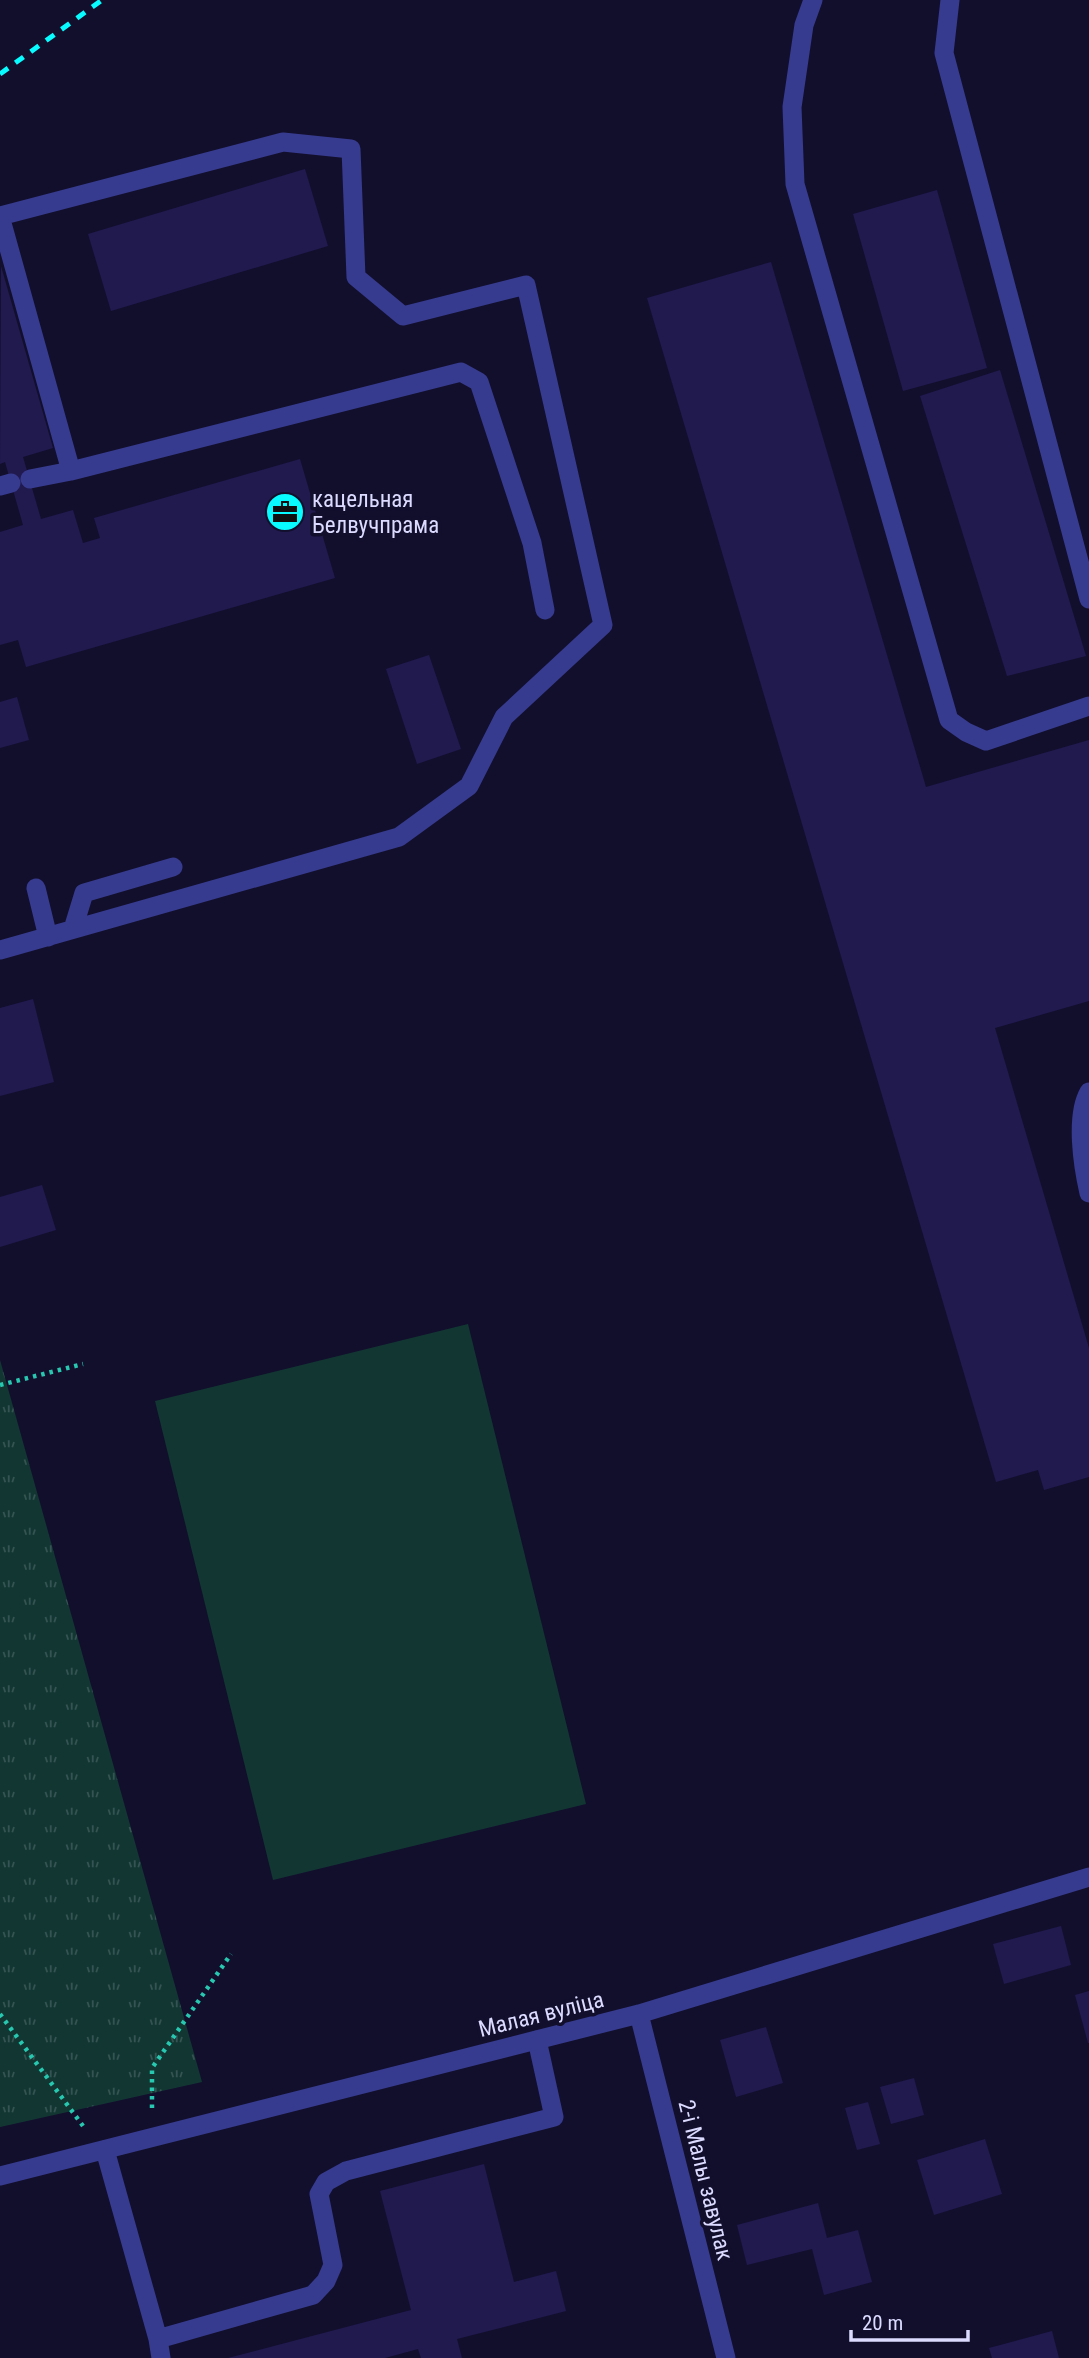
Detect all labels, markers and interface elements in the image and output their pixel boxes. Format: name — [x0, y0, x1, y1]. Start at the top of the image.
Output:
place label: кацельная Белвучпрама — [312, 486, 439, 539]
office icon: кацельная Белвучпрама — [264, 491, 306, 533]
street label: Малая вуліца — [476, 1986, 607, 2043]
street label: 2-і Малы завулак — [673, 2097, 738, 2263]
scale bar — [851, 2298, 968, 2342]
text: 20 m — [862, 2311, 903, 2335]

